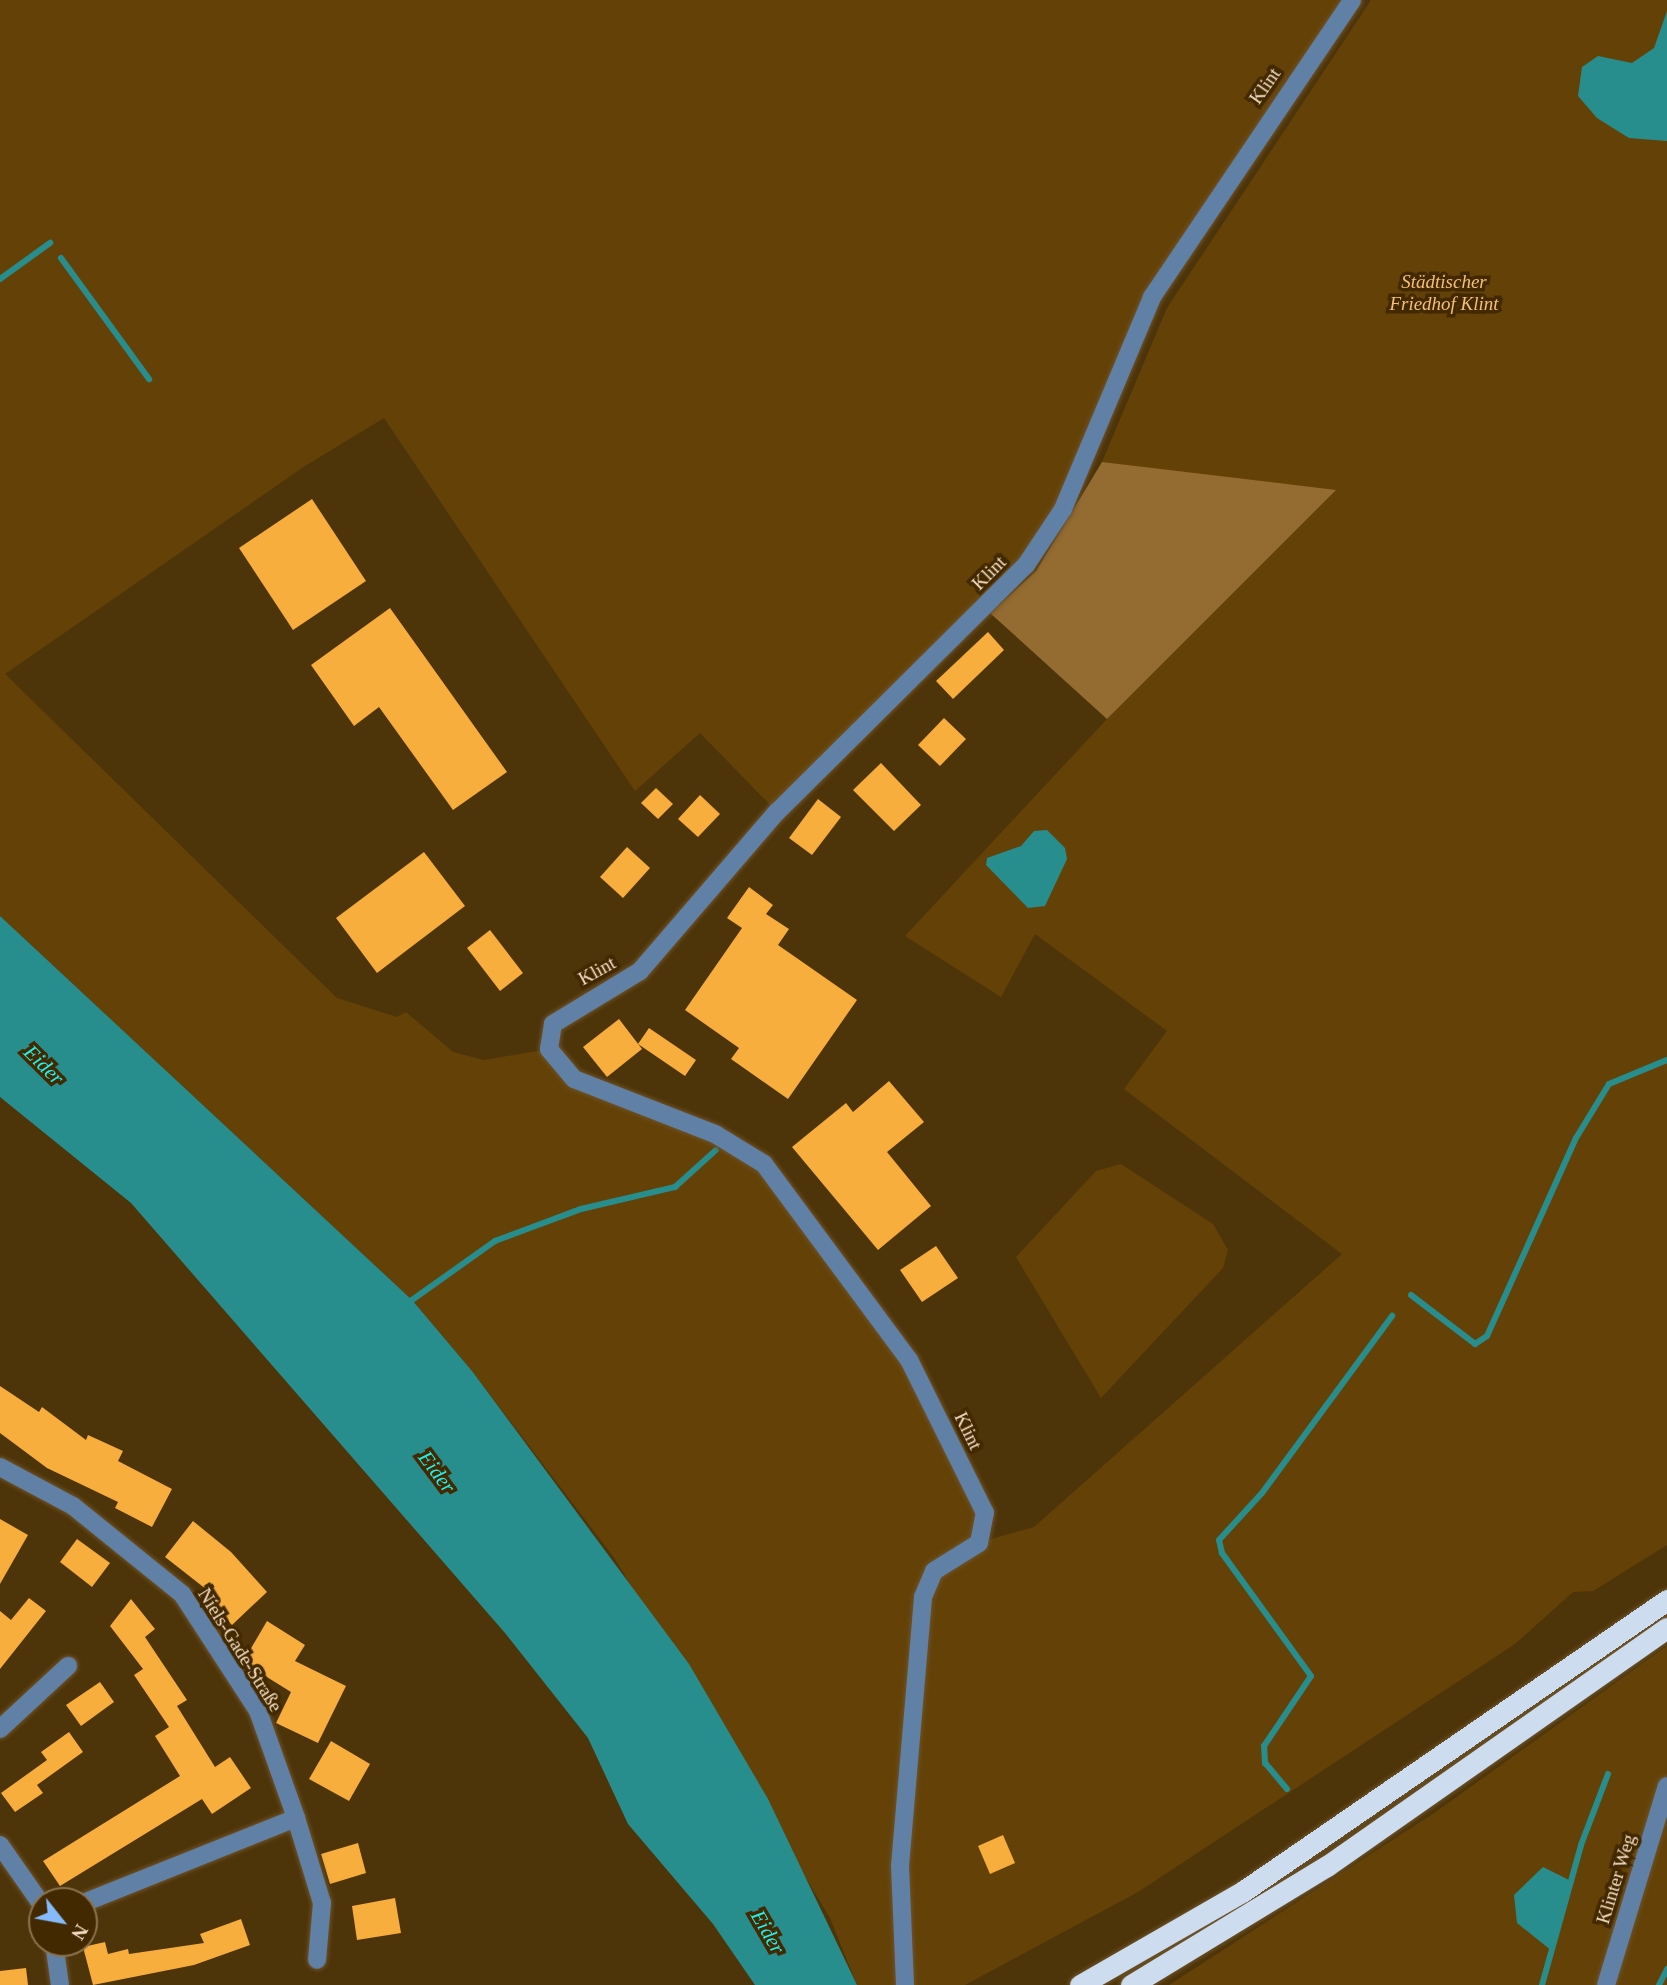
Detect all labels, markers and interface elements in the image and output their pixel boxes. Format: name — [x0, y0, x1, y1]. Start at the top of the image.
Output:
street label: Klint — [1244, 63, 1286, 109]
park label: Städtischer Friedhof Klint — [1389, 271, 1499, 315]
street label: Klint — [967, 551, 1011, 595]
street label: Klint — [574, 952, 620, 990]
water label: Eider — [19, 1040, 69, 1090]
street label: Klint — [949, 1408, 987, 1454]
water label: Eider — [413, 1446, 461, 1498]
street label: Niels-Gade-Straße — [193, 1584, 287, 1716]
street label: Klinter Weg — [1592, 1831, 1640, 1927]
north arrow — [28, 1887, 98, 1957]
water label: Eider — [745, 1905, 791, 1959]
text: N — [67, 1921, 92, 1943]

